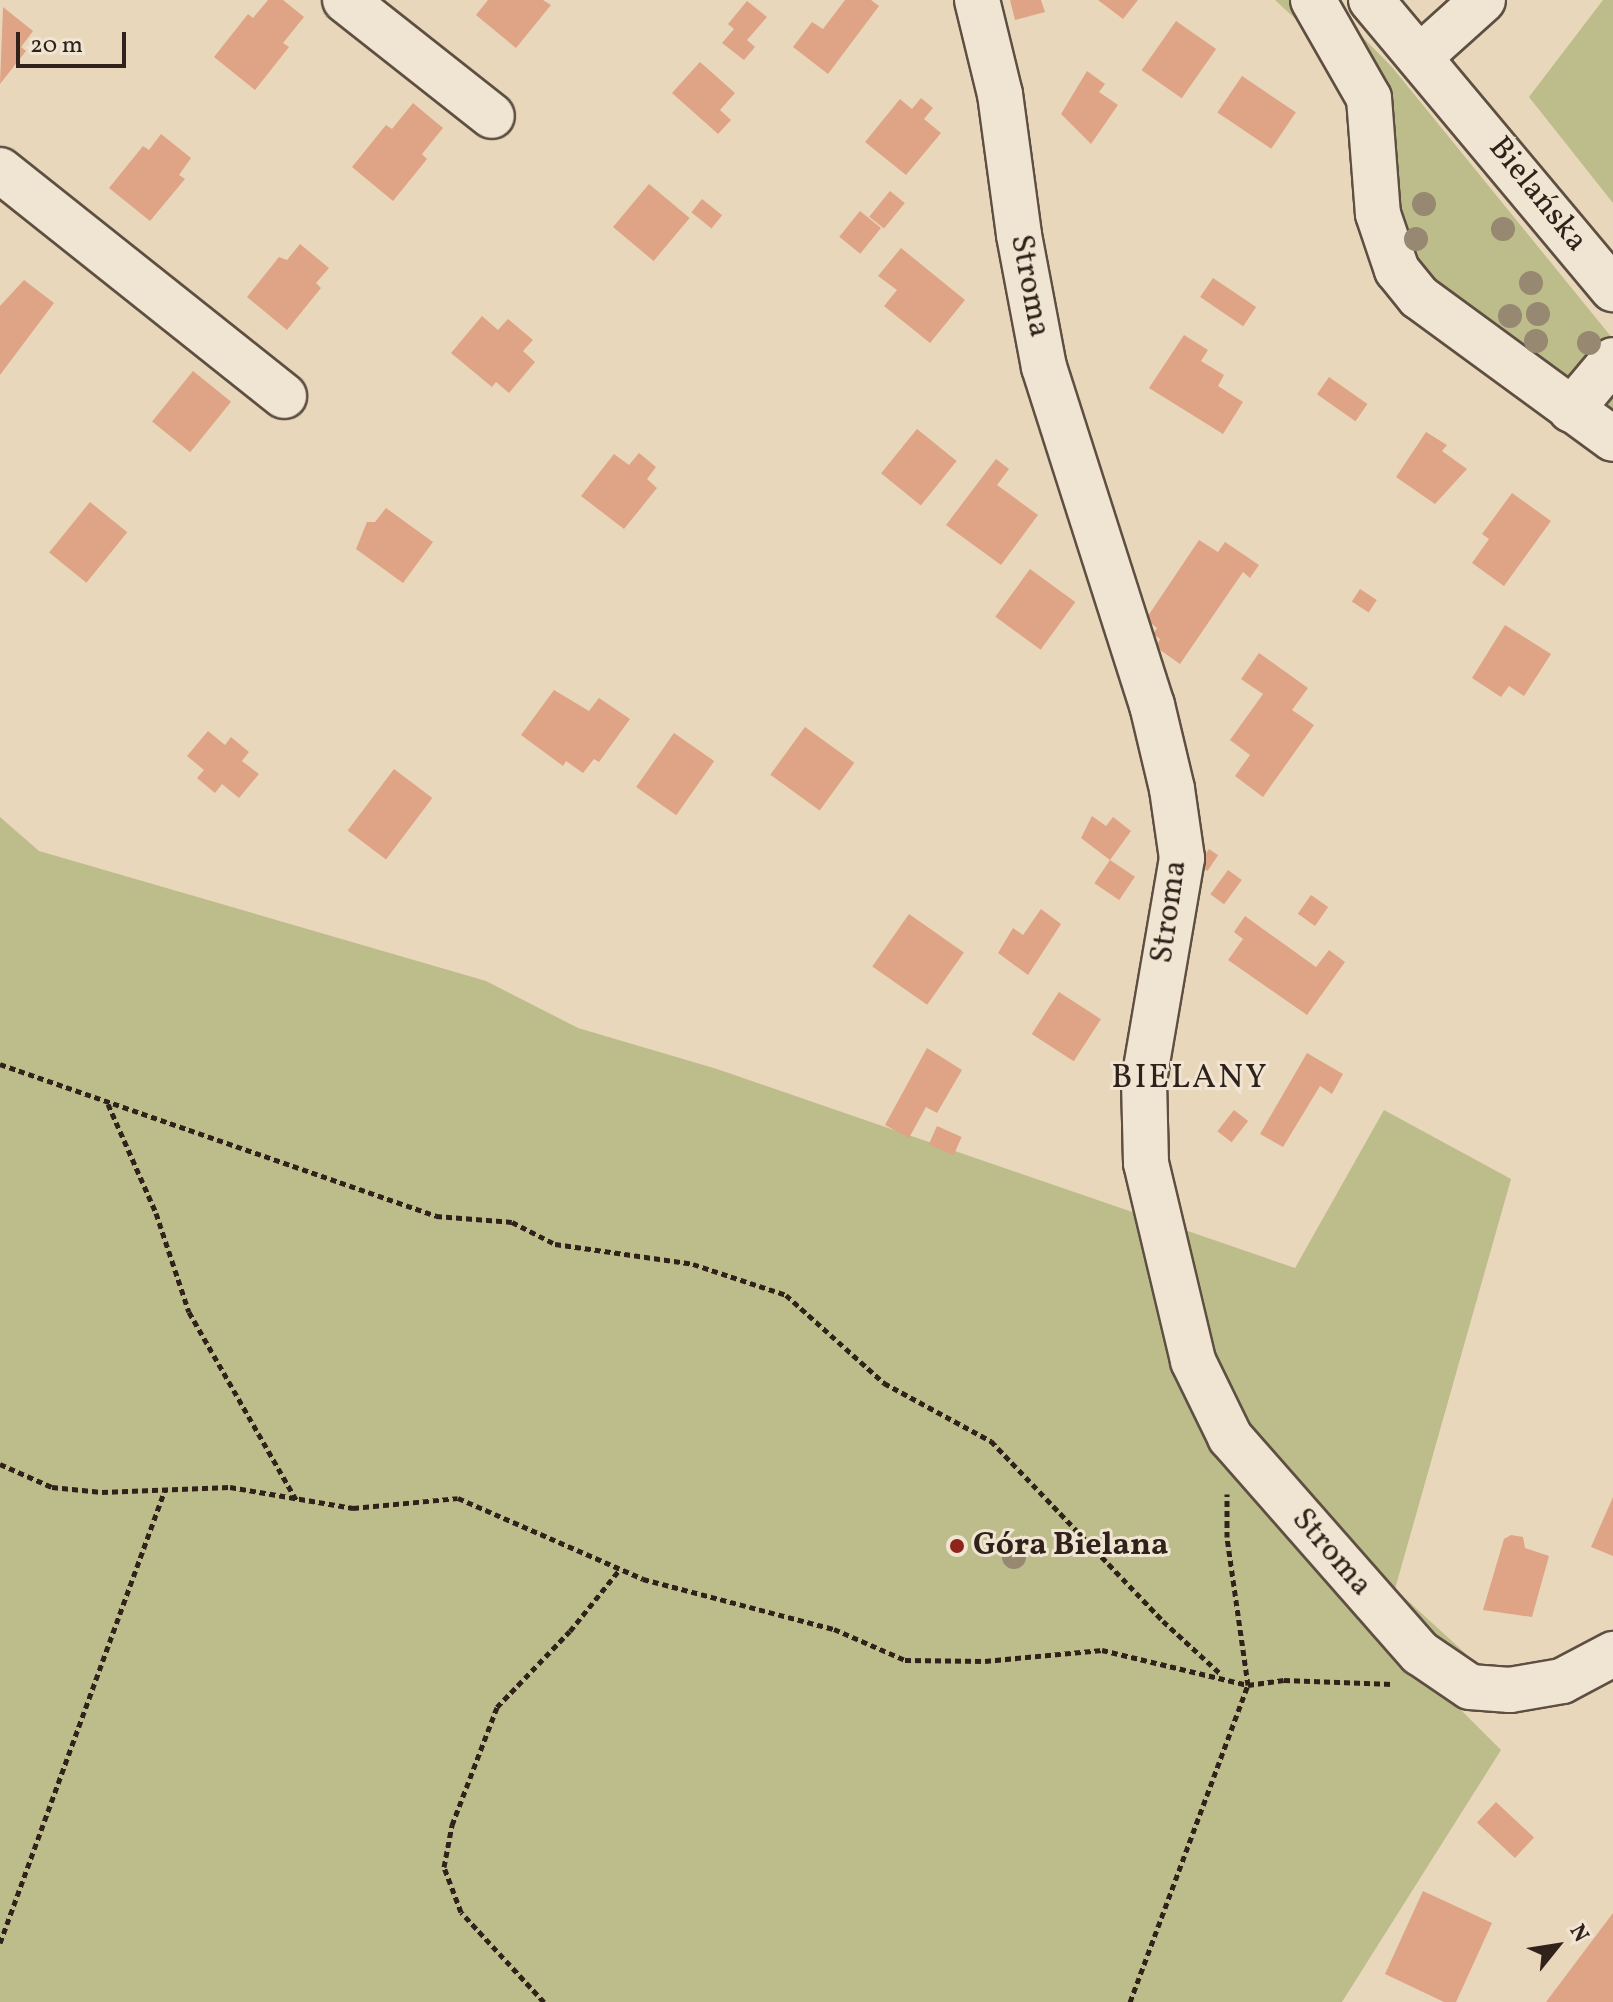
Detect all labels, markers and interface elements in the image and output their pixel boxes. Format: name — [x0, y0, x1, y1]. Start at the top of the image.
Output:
scale bar — [20, 16, 130, 66]
text: 20 m — [30, 29, 83, 63]
street label: Bielańska — [1479, 130, 1595, 260]
street label: Stroma — [1000, 231, 1058, 341]
street label: Stroma — [1144, 858, 1196, 966]
district label: BIELANY — [1111, 1059, 1269, 1099]
street label: Stroma — [1283, 1501, 1379, 1605]
place label: Góra Bielana — [973, 1527, 1169, 1565]
marker: Góra Bielana — [948, 1537, 966, 1555]
north arrow — [1517, 1906, 1597, 1986]
text: N — [1561, 1919, 1596, 1948]

